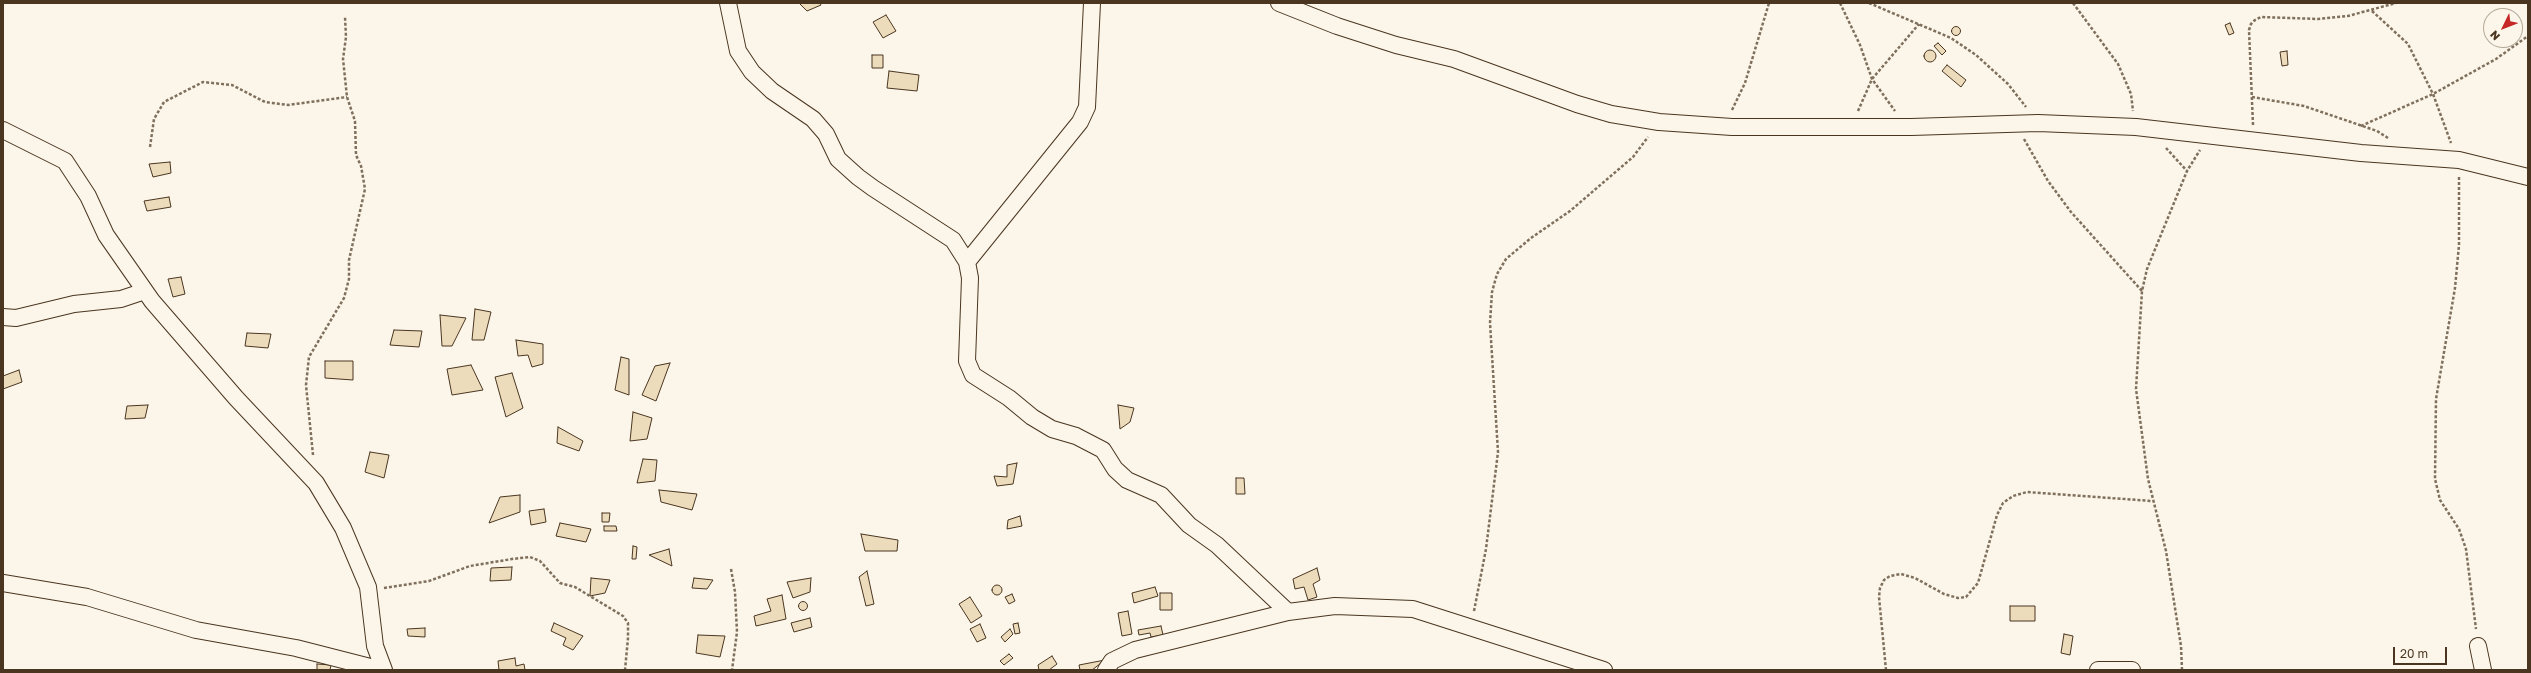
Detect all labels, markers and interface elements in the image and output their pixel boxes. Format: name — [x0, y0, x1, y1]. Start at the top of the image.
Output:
north arrow — [2483, 8, 2523, 48]
text: N — [2487, 28, 2502, 43]
scale bar — [2395, 639, 2449, 665]
text: 20 m — [2400, 646, 2428, 661]

